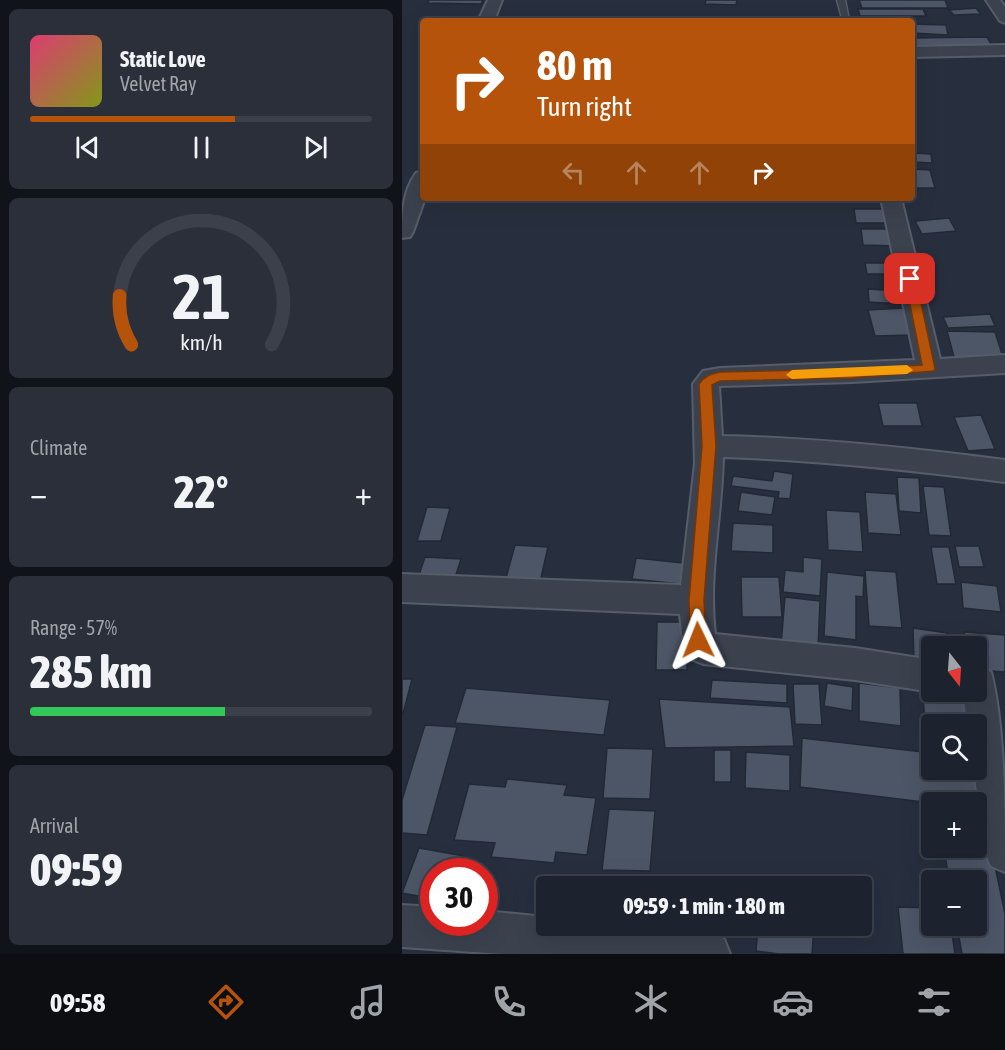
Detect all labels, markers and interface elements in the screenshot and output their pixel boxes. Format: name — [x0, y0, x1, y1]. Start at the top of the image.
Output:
text: 80 m — [537, 41, 612, 89]
icon: right — [438, 42, 516, 120]
text: Static Love — [120, 46, 206, 72]
text: Velvet Ray — [120, 72, 197, 95]
text: Turn right — [537, 91, 632, 122]
icon: previous — [71, 131, 104, 164]
icon: pause — [185, 131, 218, 164]
icon: next — [299, 131, 332, 164]
icon: left — [557, 156, 590, 189]
icon: ahead — [620, 156, 653, 189]
icon: ahead — [683, 156, 716, 189]
icon: right — [746, 156, 779, 189]
pin — [884, 253, 935, 304]
text: 21 — [172, 261, 230, 332]
icon: arrive — [893, 262, 926, 295]
text: km/h — [180, 330, 222, 355]
text: Climate — [30, 436, 87, 459]
text: 22° — [174, 466, 228, 518]
text: − — [30, 474, 47, 512]
text: + — [355, 474, 372, 512]
position arrow — [666, 608, 730, 672]
text: Range · 57% — [30, 616, 117, 639]
north arrow — [921, 636, 987, 702]
map controls — [921, 636, 987, 936]
text: 285 km — [30, 646, 152, 698]
button: search — [921, 714, 987, 780]
button: + — [921, 792, 987, 858]
text: Arrival — [30, 814, 79, 837]
text: 09:59 — [30, 844, 123, 896]
speed limit sign: 30 — [420, 858, 498, 936]
button: − — [921, 870, 987, 936]
text: 09:59 · 1 min · 180 m — [623, 893, 785, 919]
icon: directions — [205, 981, 247, 1023]
icon: music — [347, 981, 389, 1023]
icon: phone — [488, 981, 530, 1023]
icon: climate — [630, 981, 672, 1023]
icon: car — [772, 981, 814, 1023]
icon: filters — [913, 981, 955, 1023]
text: 09:58 — [50, 987, 105, 1018]

